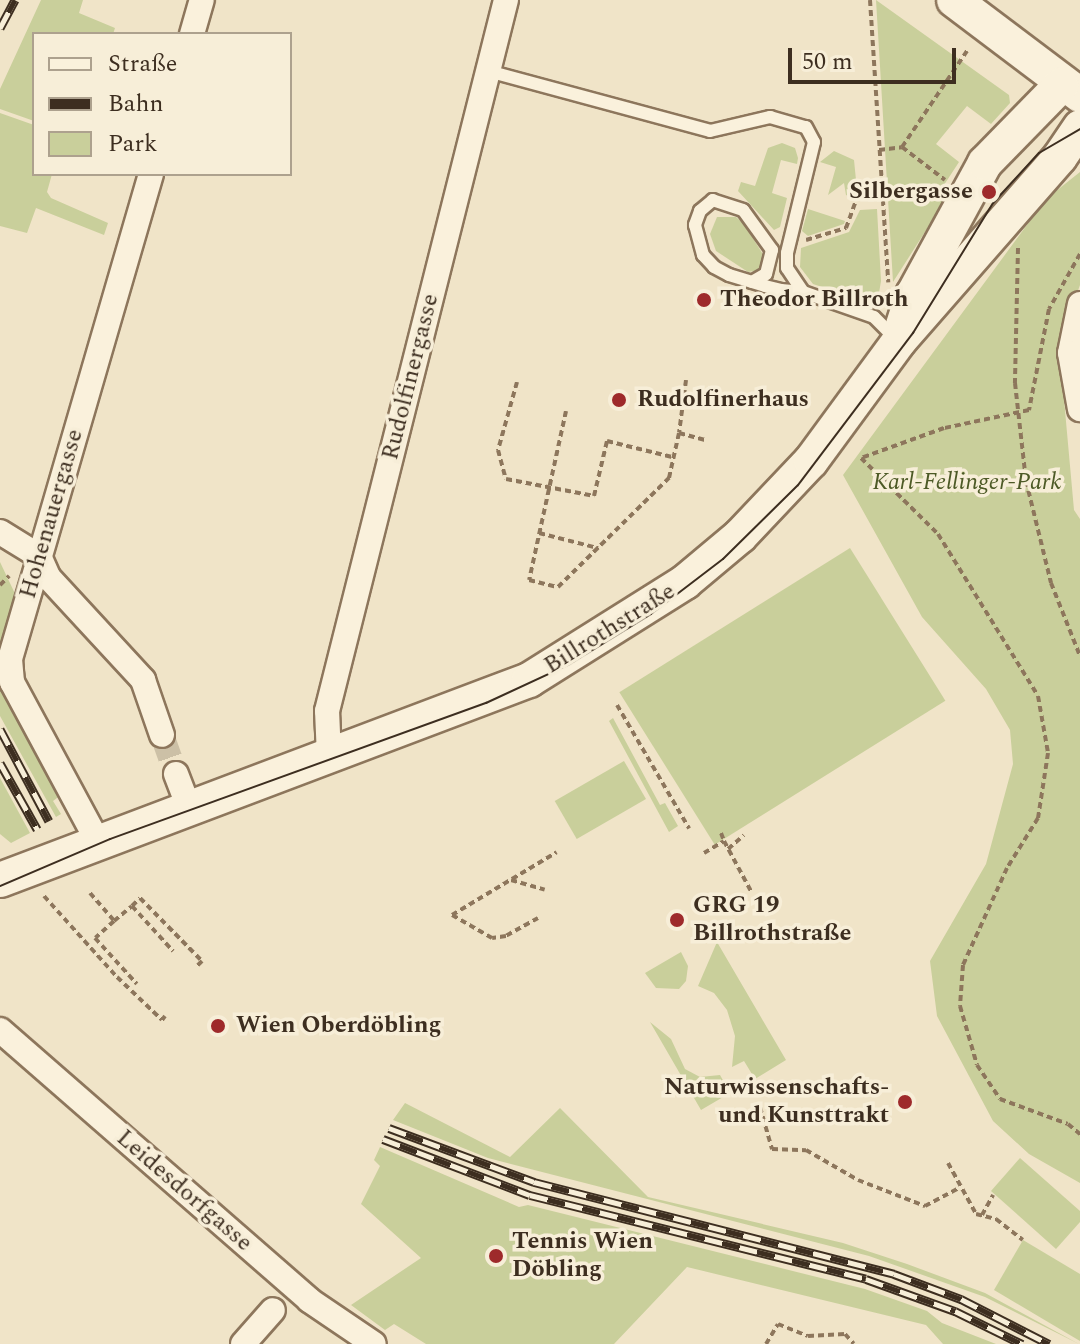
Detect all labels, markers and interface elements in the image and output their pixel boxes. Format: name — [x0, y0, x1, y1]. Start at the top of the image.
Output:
legend — [32, 32, 292, 176]
scale bar — [792, 32, 960, 82]
text: 50 m — [802, 44, 853, 80]
text: Straße — [108, 46, 177, 82]
text: Bahn — [108, 86, 163, 122]
text: Park — [108, 126, 158, 162]
place label: Silbergasse — [849, 178, 973, 206]
marker: Silbergasse — [980, 183, 998, 201]
place label: Theodor Billroth — [720, 286, 909, 314]
street label: Rudolfinergasse — [376, 291, 446, 463]
marker: Theodor Billroth — [695, 291, 713, 309]
place label: Rudolfinerhaus — [637, 386, 809, 414]
marker: Rudolfinerhaus — [608, 389, 630, 411]
street label: Hohenauergasse — [14, 426, 90, 602]
park label: Karl-Fellinger-Park — [873, 469, 1061, 497]
street label: Billrothstraße — [539, 577, 681, 681]
place label: GRG 19 Billrothstraße — [693, 892, 851, 948]
marker: GRG 19 Billrothstraße — [668, 911, 686, 929]
place label: Wien Oberdöbling — [236, 1012, 441, 1040]
marker: Wien Oberdöbling — [207, 1015, 229, 1037]
place label: Naturwissenschafts- und Kunsttrakt — [664, 1074, 889, 1130]
marker: Naturwissenschafts- und Kunsttrakt — [896, 1093, 914, 1111]
street label: Leidesdorfgasse — [110, 1124, 258, 1258]
place label: Tennis Wien Döbling — [512, 1228, 653, 1284]
marker: Tennis Wien Döbling — [487, 1247, 505, 1265]

